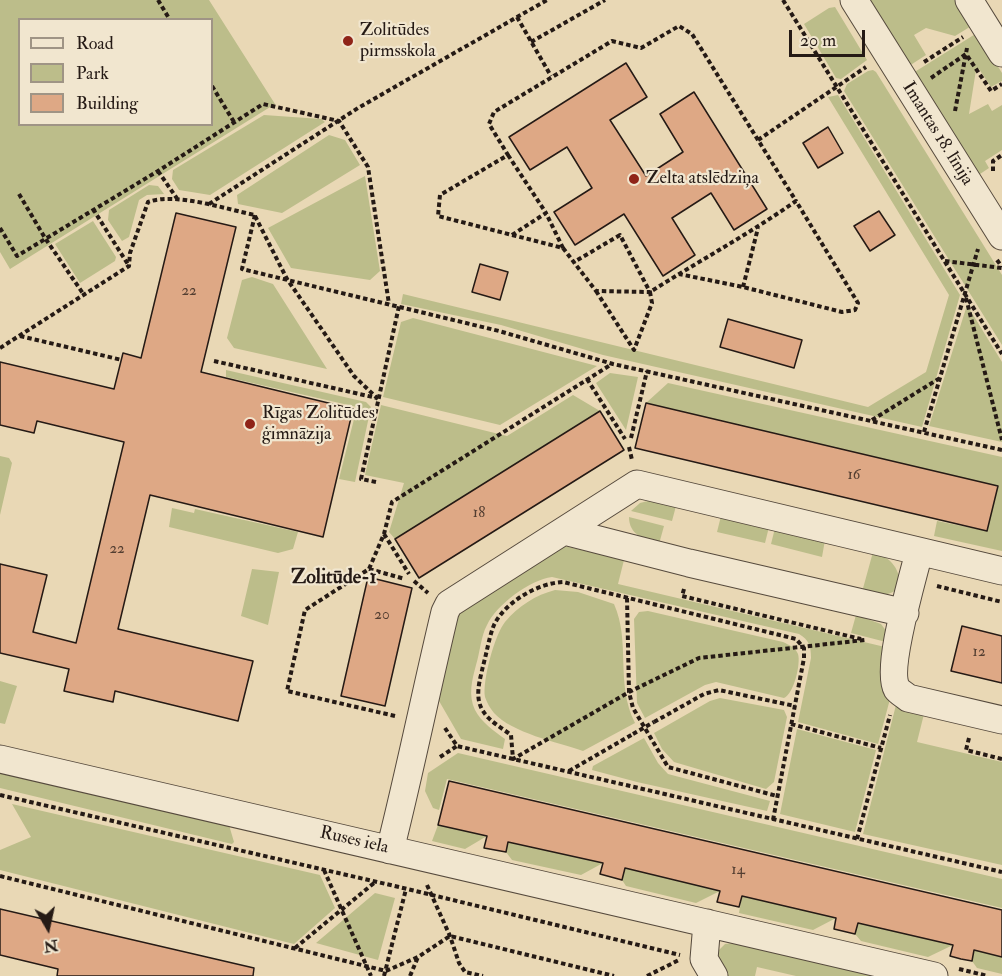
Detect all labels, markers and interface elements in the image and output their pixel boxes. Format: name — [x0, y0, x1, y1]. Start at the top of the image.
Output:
legend — [18, 18, 213, 126]
scale bar — [792, 18, 868, 56]
place label: Zolitūdes pirmsskola — [360, 20, 436, 63]
text: 20 m — [800, 29, 836, 52]
text: Road — [76, 32, 114, 55]
marker: Zolitūdes pirmsskola — [341, 34, 355, 48]
text: Park — [76, 62, 109, 85]
street label: Imantas 18. līnija — [897, 78, 977, 190]
text: Building — [76, 92, 138, 115]
place label: Zelta atslēdziņa — [646, 168, 759, 190]
marker: Zelta atslēdziņa — [627, 172, 641, 186]
house number: 22 — [181, 283, 197, 301]
place label: Rīgas Zolitūdes ģimnāzija — [262, 403, 375, 446]
marker: Rīgas Zolitūdes ģimnāzija — [243, 417, 257, 431]
house number: 16 — [848, 467, 860, 485]
house number: 18 — [473, 505, 485, 523]
house number: 22 — [109, 541, 125, 559]
district label: Zolitūde-1 — [291, 567, 377, 591]
house number: 20 — [374, 607, 390, 625]
house number: 12 — [973, 644, 985, 662]
street label: Ruses iela — [318, 823, 390, 859]
house number: 14 — [731, 862, 745, 880]
north arrow — [18, 898, 78, 958]
text: N — [42, 935, 59, 957]

